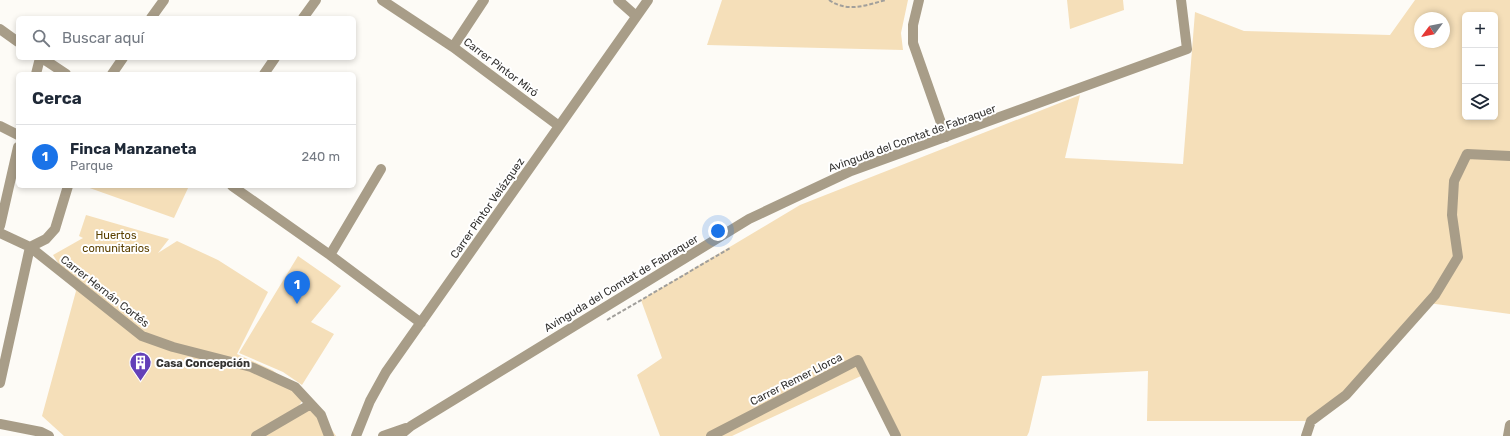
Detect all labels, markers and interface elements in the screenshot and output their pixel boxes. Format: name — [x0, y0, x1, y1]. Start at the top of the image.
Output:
north arrow — [1414, 12, 1450, 48]
map controls — [1462, 12, 1498, 120]
button: + — [1462, 12, 1498, 48]
search box — [16, 16, 356, 60]
icon: search — [30, 27, 52, 49]
text: Buscar aquí — [62, 29, 144, 47]
street label: Carrer Pintor Miró — [461, 35, 540, 100]
button: − — [1462, 48, 1498, 84]
button: layers — [1462, 84, 1498, 120]
text: Cerca — [32, 88, 82, 108]
street label: Avinguda del Comtat de Fabraquer — [827, 102, 999, 175]
text: Finca Manzaneta — [70, 140, 197, 158]
text: 1 — [42, 149, 48, 164]
text: 240 m — [301, 149, 340, 164]
street label: Carrer Pintor Velázquez — [448, 155, 527, 261]
text: Parque — [70, 158, 113, 173]
your location — [708, 221, 728, 241]
park label: Huertos comunitarios — [82, 229, 150, 255]
street label: Avinguda del Comtat de Fabraquer — [542, 232, 701, 335]
street label: Carrer Hernán Cortés — [58, 253, 152, 330]
pin: 1 — [284, 271, 310, 304]
building icon: Casa Concepción — [127, 350, 153, 383]
street label: Carrer Remer Llorca — [748, 351, 844, 408]
place label: Casa Concepción — [156, 357, 250, 370]

